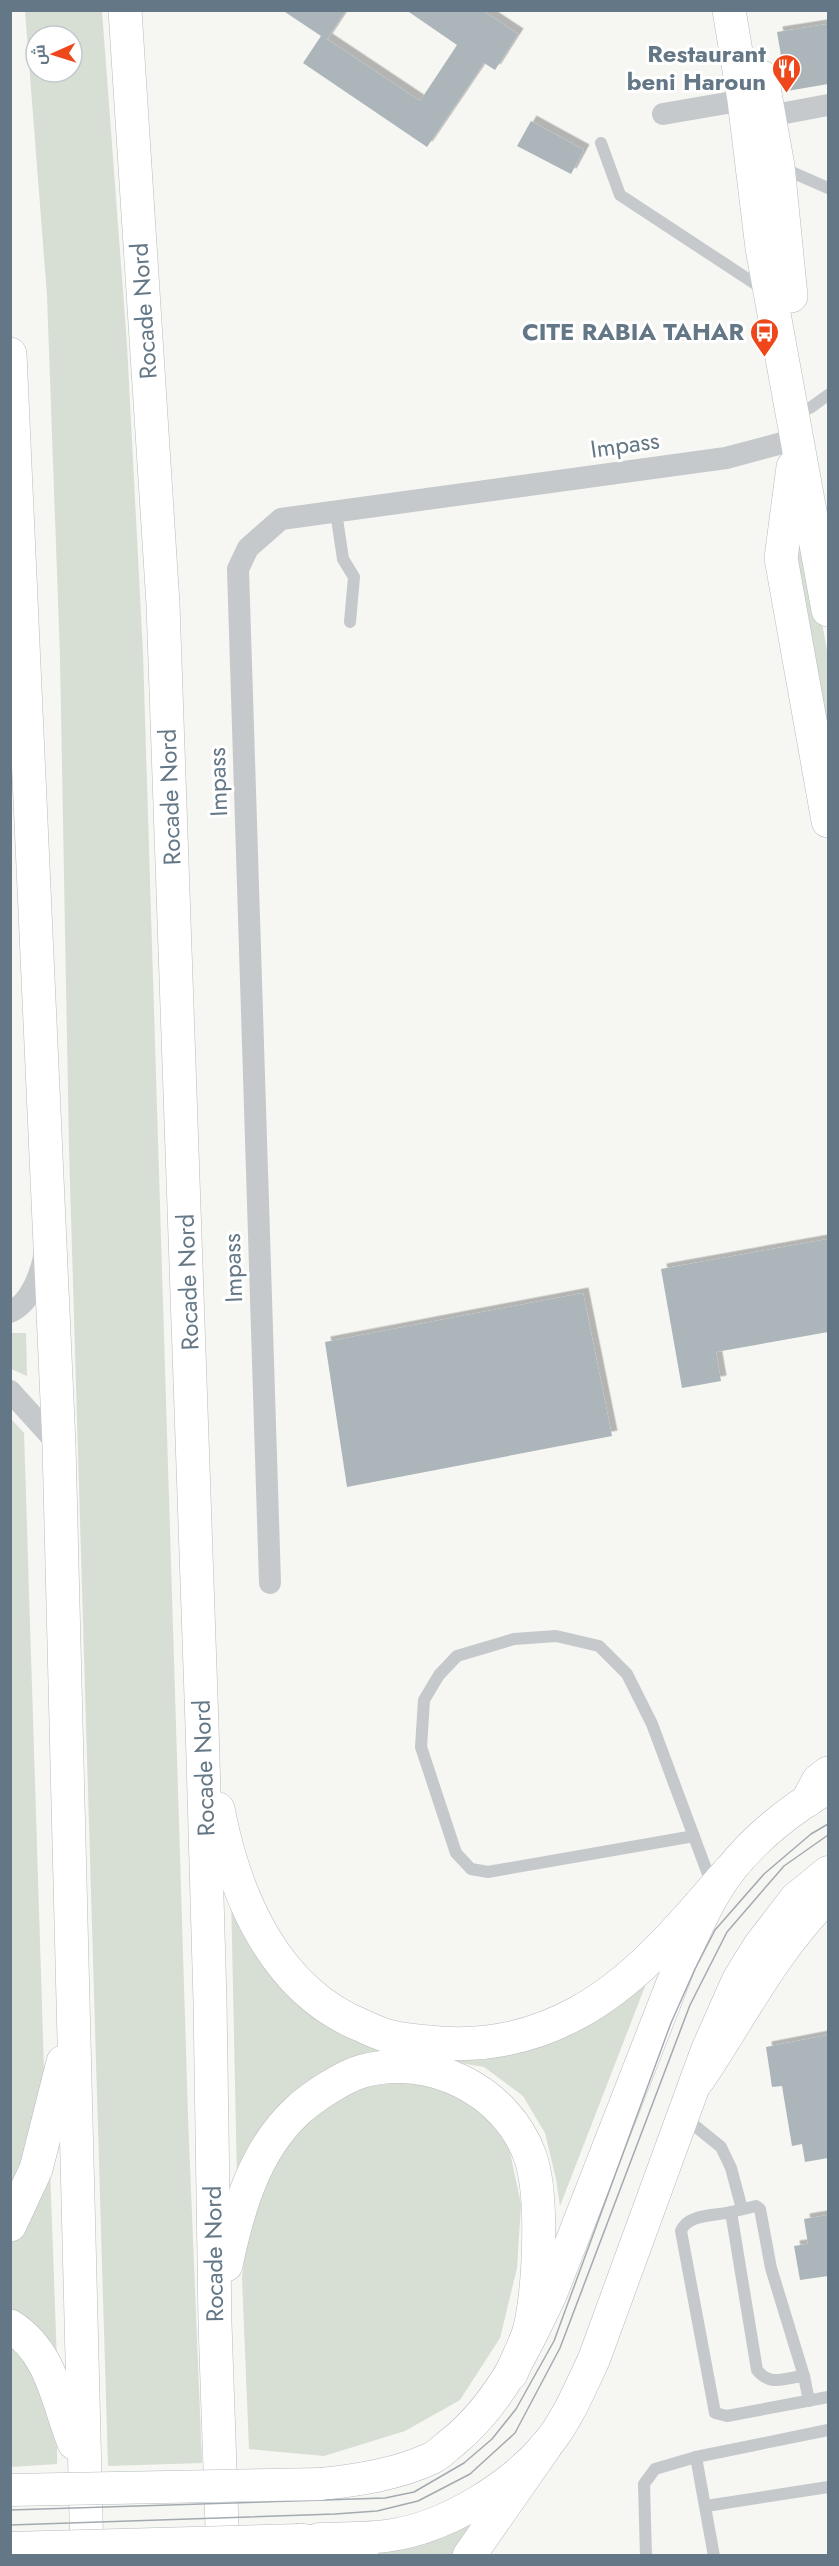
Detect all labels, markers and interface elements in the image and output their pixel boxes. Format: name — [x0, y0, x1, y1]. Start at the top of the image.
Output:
north arrow — [24, 24, 84, 84]
place label: Restaurant beni Haroun — [627, 36, 766, 99]
text: ش — [27, 44, 52, 66]
restaurant icon: Restaurant beni Haroun — [771, 52, 803, 94]
street label: Rocade Nord — [121, 242, 166, 380]
place label: CITE RABIA TAHAR — [522, 314, 744, 349]
bus stop icon: CITE RABIA TAHAR — [749, 316, 781, 358]
street label: Impass — [588, 422, 662, 467]
street label: Rocade Nord — [150, 728, 189, 866]
street label: Impass — [199, 747, 236, 817]
street label: Rocade Nord — [168, 1213, 207, 1351]
street label: Impass — [214, 1233, 251, 1303]
street label: Rocade Nord — [184, 1699, 223, 1837]
street label: Rocade Nord — [195, 2186, 232, 2323]

